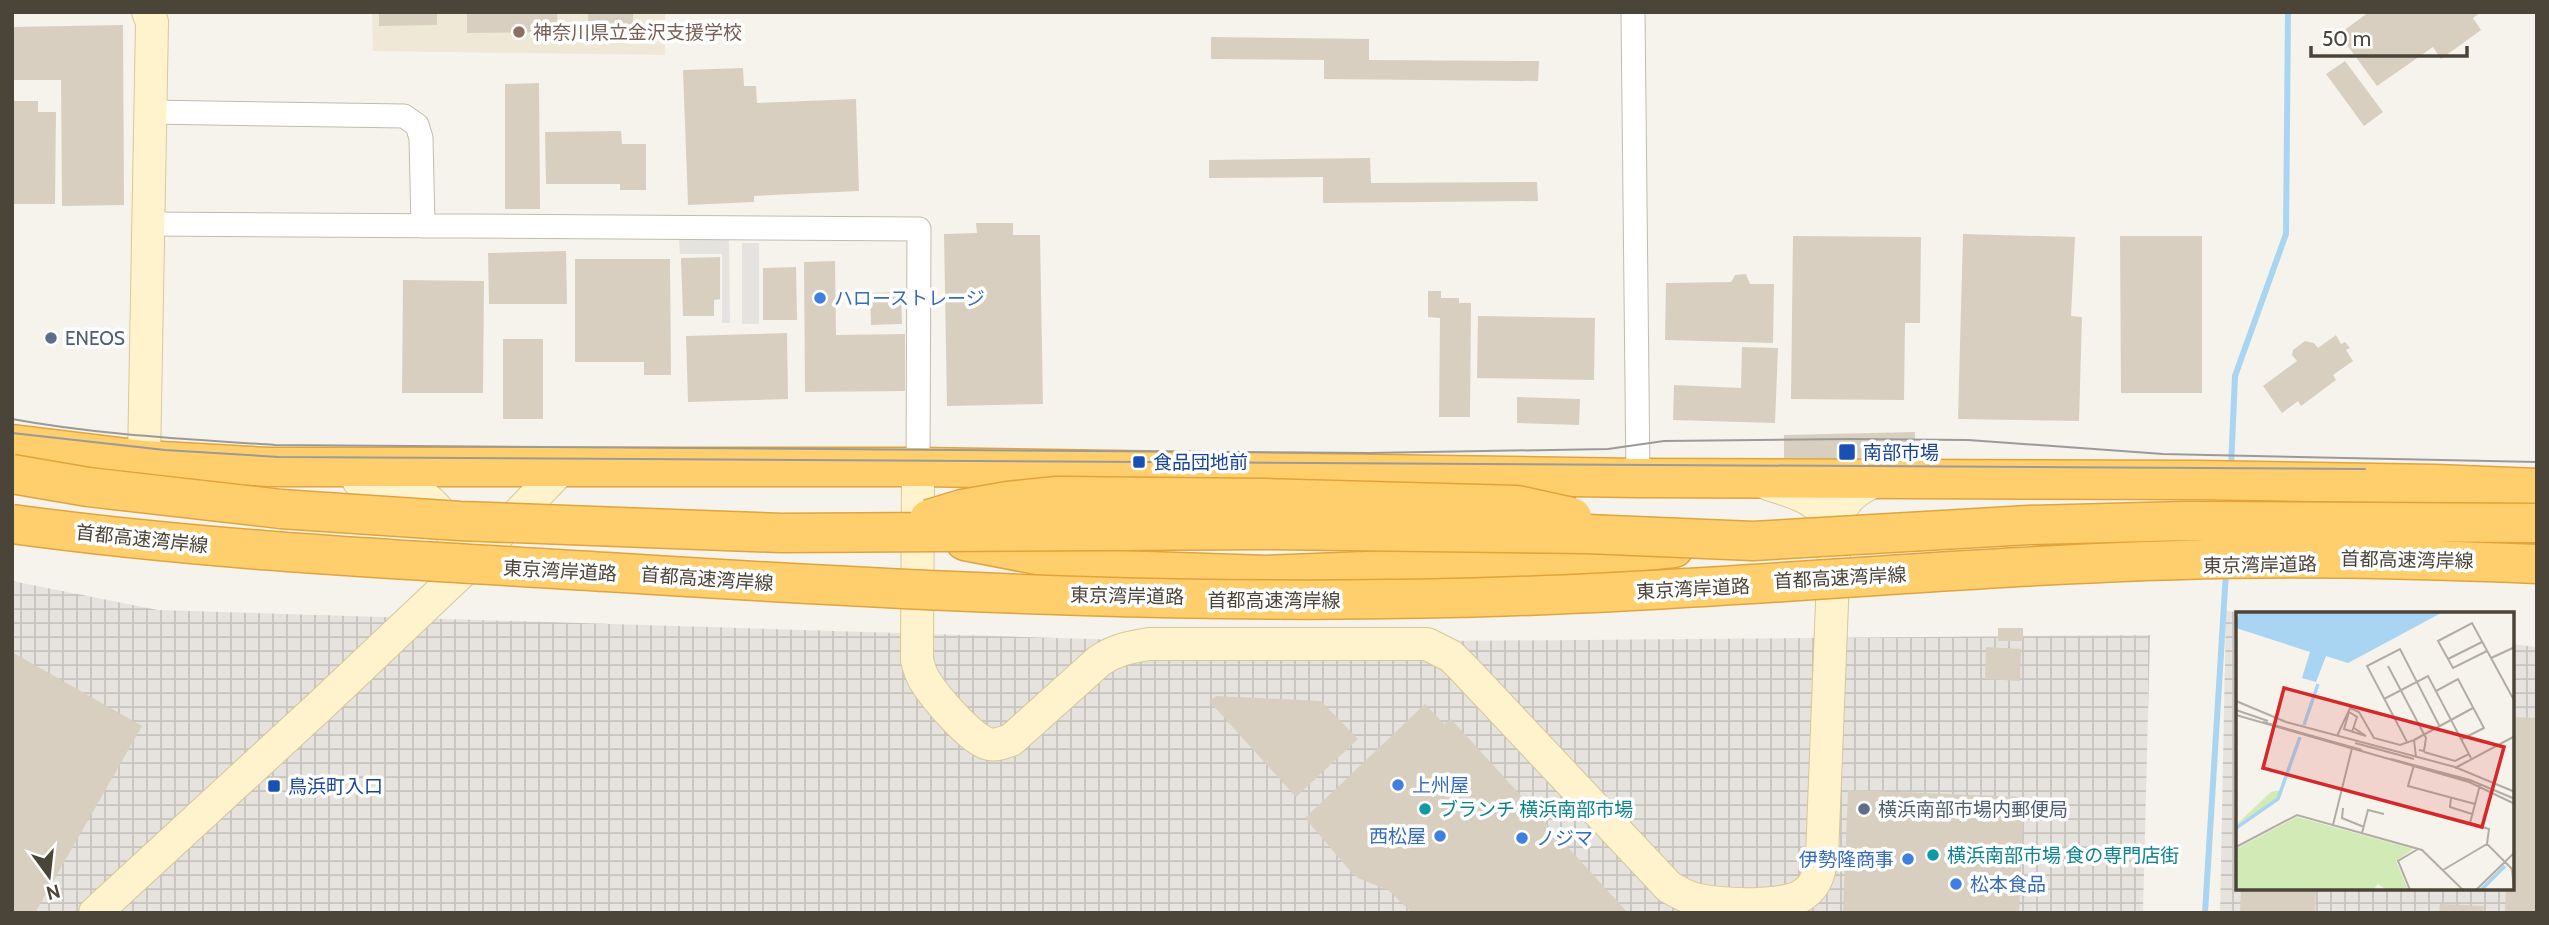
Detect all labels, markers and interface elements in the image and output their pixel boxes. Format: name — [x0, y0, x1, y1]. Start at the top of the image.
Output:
scale bar — [2311, 14, 2467, 58]
place label: 神奈川県立金沢支援学校 — [533, 21, 742, 44]
marker: 神奈川県立金沢支援学校 — [511, 24, 527, 40]
text: 50 m — [2322, 26, 2371, 51]
place label: ハローストレージ — [834, 287, 985, 310]
marker: ハローストレージ — [812, 290, 828, 306]
place label: ENEOS — [65, 327, 125, 350]
marker: ENEOS — [43, 330, 59, 346]
place label: 南部市場 — [1863, 441, 1939, 464]
marker: 南部市場 — [1837, 442, 1857, 462]
place label: 食品団地前 — [1153, 451, 1248, 474]
marker: 食品団地前 — [1131, 454, 1147, 470]
street label: 首都高速湾岸線 — [75, 521, 209, 557]
street label: 首都高速湾岸線 — [2340, 547, 2474, 573]
street label: 東京湾岸道路 — [2203, 553, 2317, 577]
street label: 東京湾岸道路 — [502, 557, 618, 585]
street label: 首都高速湾岸線 — [640, 563, 774, 595]
street label: 首都高速湾岸線 — [1773, 563, 1907, 593]
street label: 東京湾岸道路 — [1635, 575, 1751, 603]
street label: 東京湾岸道路 — [1070, 584, 1184, 608]
street label: 首都高速湾岸線 — [1207, 589, 1341, 612]
inset map — [2236, 612, 2514, 890]
place label: 上州屋 — [1412, 774, 1469, 797]
place label: 鳥浜町入口 — [288, 775, 383, 798]
marker: 上州屋 — [1390, 777, 1406, 793]
marker: 鳥浜町入口 — [266, 778, 282, 794]
place label: ブランチ 横浜南部市場 — [1439, 798, 1633, 821]
place label: 横浜南部市場内郵便局 — [1878, 798, 2068, 821]
marker: ブランチ 横浜南部市場 — [1417, 801, 1433, 817]
marker: 横浜南部市場内郵便局 — [1856, 801, 1872, 817]
place label: 西松屋 — [1369, 825, 1426, 848]
place label: ノジマ — [1536, 827, 1593, 850]
marker: 西松屋 — [1432, 828, 1448, 844]
marker: ノジマ — [1514, 830, 1530, 846]
north arrow — [14, 841, 84, 911]
place label: 横浜南部市場 食の専門店街 — [1947, 844, 2179, 867]
marker: 横浜南部市場 食の専門店街 — [1925, 847, 1941, 863]
place label: 伊勢隆商事 — [1799, 848, 1894, 871]
marker: 伊勢隆商事 — [1900, 851, 1916, 867]
place label: 松本食品 — [1970, 873, 2046, 896]
marker: 松本食品 — [1948, 876, 1964, 892]
text: N — [44, 879, 63, 905]

